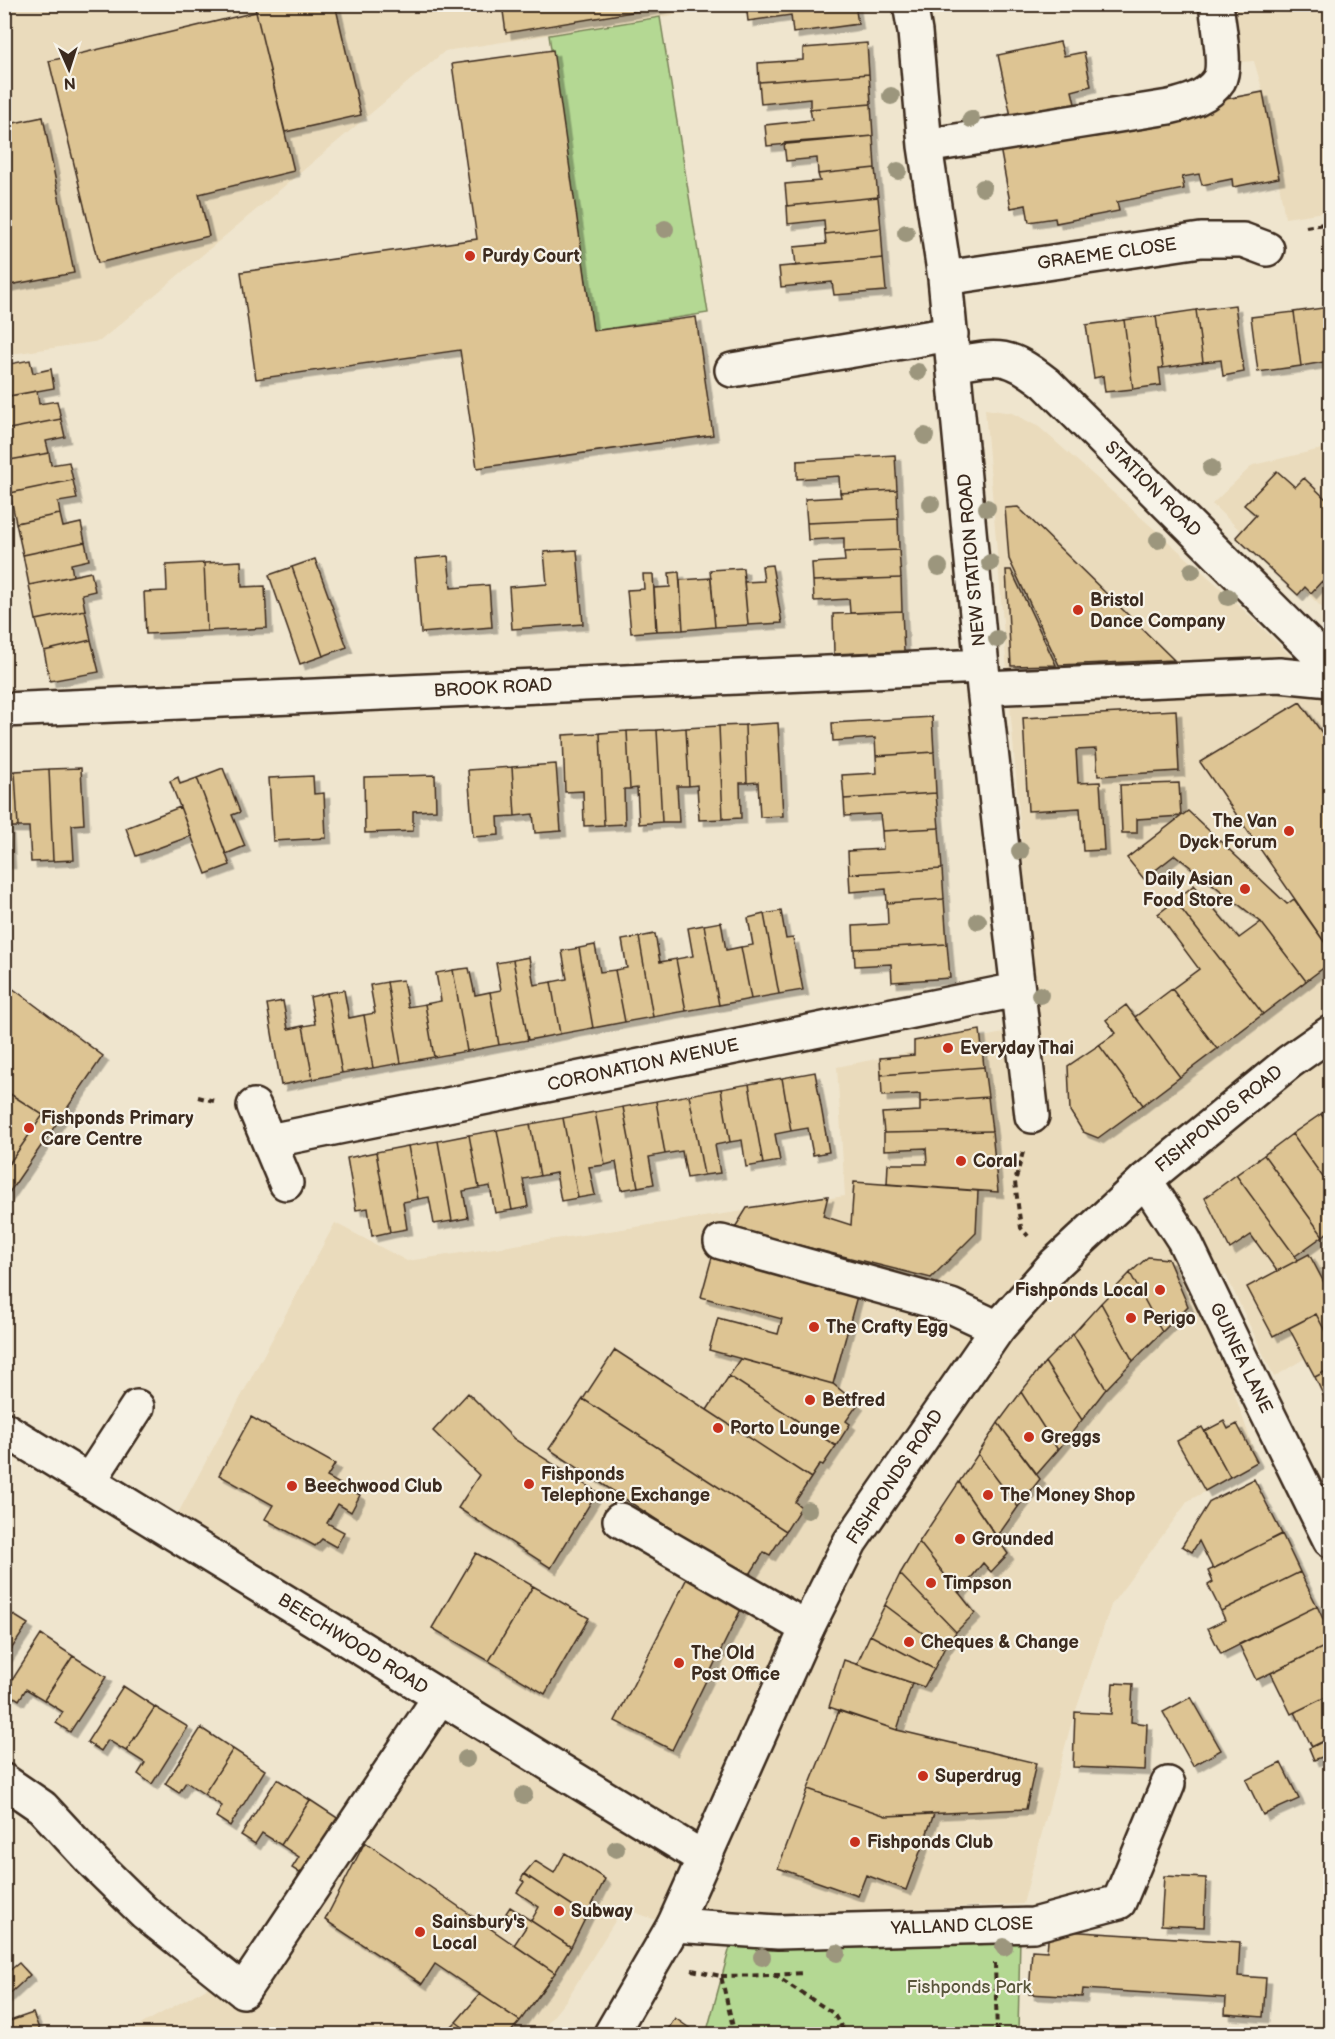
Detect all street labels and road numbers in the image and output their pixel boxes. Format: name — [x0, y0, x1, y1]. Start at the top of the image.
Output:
street label: GRAEME CLOSE — [1036, 234, 1178, 274]
street label: STATION ROAD — [1101, 437, 1205, 541]
street label: NEW STATION ROAD — [954, 473, 990, 647]
street label: BROOK ROAD — [433, 674, 553, 702]
street label: CORONATION AVENUE — [545, 1034, 741, 1096]
street label: FISHPONDS ROAD — [1151, 1061, 1287, 1177]
street label: GUINEA LANE — [1205, 1299, 1277, 1417]
street label: FISHPONDS ROAD — [842, 1406, 948, 1548]
street label: BEECHWOOD ROAD — [274, 1589, 432, 1699]
street label: YALLAND CLOSE — [890, 1913, 1034, 1939]

